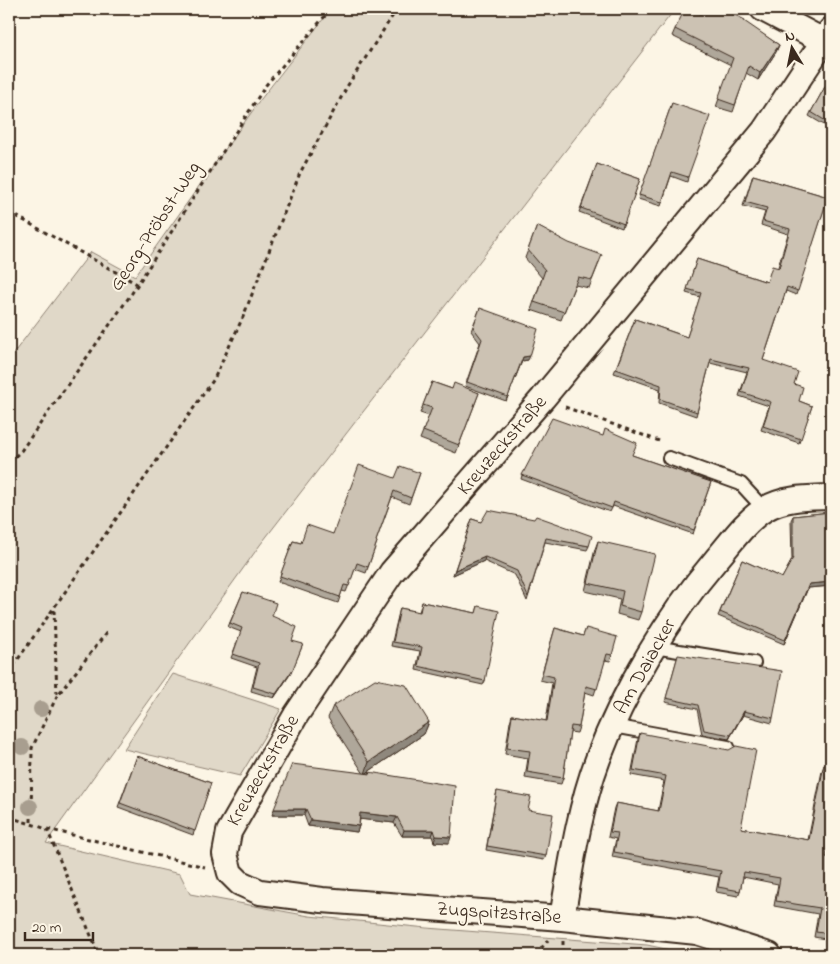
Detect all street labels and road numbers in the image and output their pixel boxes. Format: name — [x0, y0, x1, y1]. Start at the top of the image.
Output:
street label: Georg-Pröbst-Weg — [103, 156, 210, 298]
street label: Kreuzeckstraße — [451, 389, 555, 503]
street label: Am Daiacker — [608, 613, 685, 720]
street label: Kreuzeckstraße — [220, 710, 308, 832]
street label: Zugspitzstraße — [436, 895, 562, 934]

